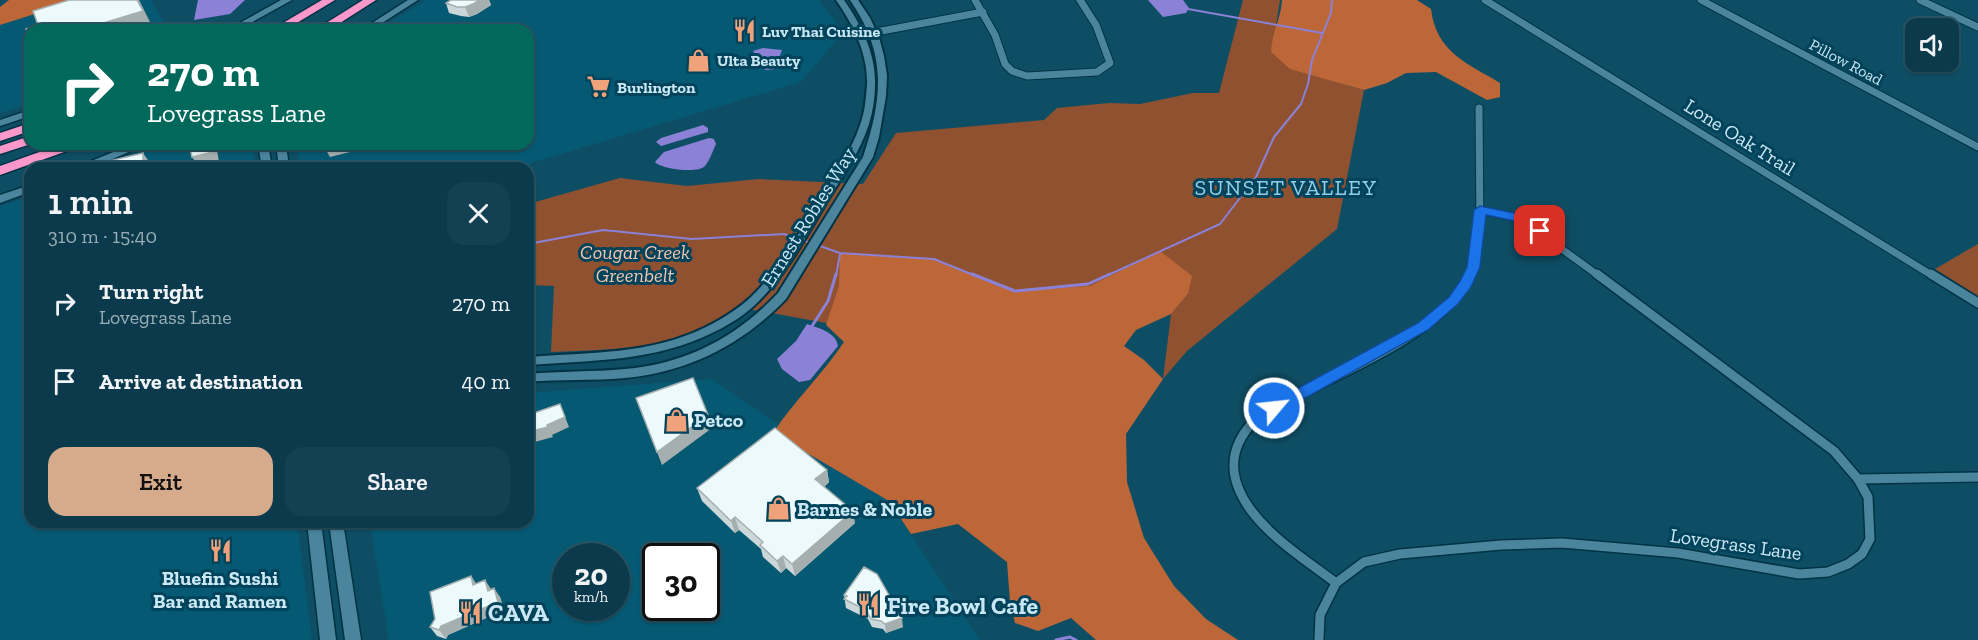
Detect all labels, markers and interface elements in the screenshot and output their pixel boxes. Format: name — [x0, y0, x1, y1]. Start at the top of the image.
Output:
restaurant icon: Luv Thai Cuisine — [731, 18, 757, 44]
map controls — [1905, 18, 1959, 72]
button: sound — [1905, 18, 1959, 72]
place label: Luv Thai Cuisine — [762, 22, 881, 41]
street label: Pillow Road — [1806, 35, 1886, 89]
text: 270 m — [147, 46, 259, 97]
shop icon: Ulta Beauty — [686, 47, 712, 73]
icon: right — [48, 48, 126, 126]
place label: Ulta Beauty — [717, 51, 801, 70]
supermarket icon: Burlington — [586, 74, 612, 100]
place label: Burlington — [617, 78, 696, 97]
street label: Lone Oak Trail — [1680, 93, 1800, 181]
text: Lovegrass Lane — [147, 97, 326, 129]
street label: Ernest Robles Way — [756, 142, 861, 291]
district label: SUNSET VALLEY — [1195, 174, 1377, 201]
text: 1 min — [48, 180, 133, 223]
button: close — [447, 182, 510, 245]
pin — [1514, 205, 1565, 256]
icon: arrive — [1523, 214, 1556, 247]
text: 310 m · 15:40 — [48, 224, 157, 248]
park label: Cougar Creek Greenbelt — [580, 240, 690, 287]
text: Turn right — [99, 278, 203, 305]
icon: right — [48, 287, 81, 320]
text: 270 m — [452, 290, 510, 317]
text: Lovegrass Lane — [99, 305, 232, 329]
icon: arrive — [48, 365, 81, 398]
text: Arrive at destination — [99, 368, 302, 395]
text: 40 m — [461, 368, 510, 395]
position arrow — [1242, 376, 1306, 440]
shop icon: Petco — [663, 407, 689, 433]
place label: Petco — [694, 408, 744, 432]
button: Exit — [48, 447, 273, 516]
button: Share — [285, 447, 510, 516]
shop icon: Barnes & Noble — [766, 496, 792, 522]
place label: Barnes & Noble — [797, 497, 932, 521]
street label: Lovegrass Lane — [1669, 523, 1803, 565]
restaurant icon: Bluefin Sushi Bar and Ramen — [207, 538, 233, 564]
speed limit sign: 30 — [642, 543, 720, 621]
text: 20 — [574, 557, 608, 593]
place label: Bluefin Sushi Bar and Ramen — [153, 566, 287, 613]
text: km/h — [574, 588, 608, 606]
place label: Fire Bowl Cafe — [887, 591, 1039, 620]
restaurant icon: Fire Bowl Cafe — [856, 592, 882, 618]
place label: CAVA — [488, 598, 549, 627]
restaurant icon: CAVA — [457, 599, 483, 625]

